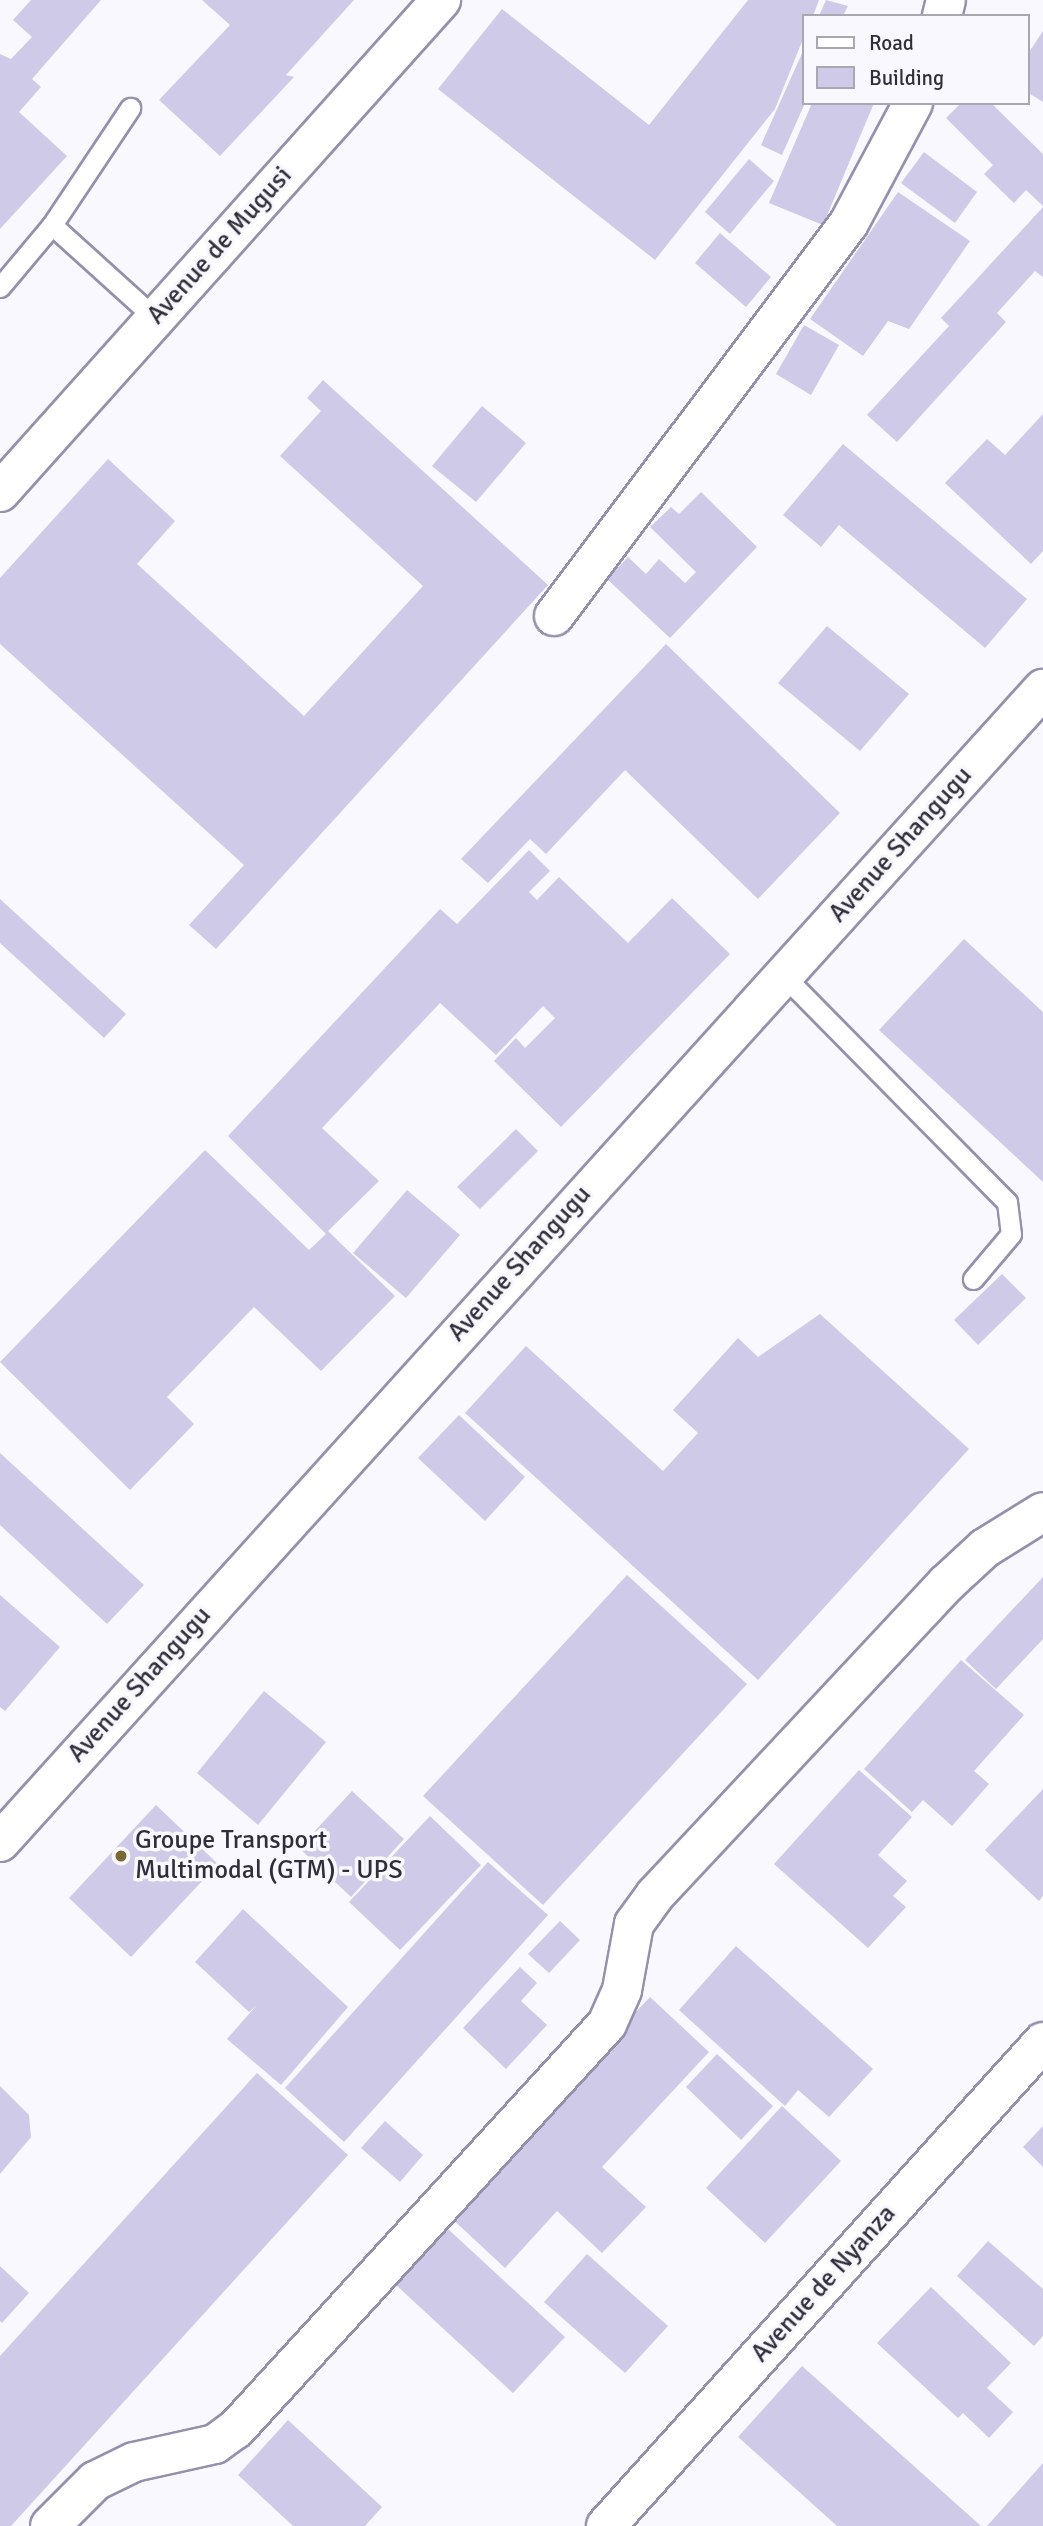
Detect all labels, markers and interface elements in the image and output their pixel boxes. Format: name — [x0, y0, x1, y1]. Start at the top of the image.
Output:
legend — [802, 14, 1029, 105]
text: Road — [869, 30, 914, 56]
text: Building — [869, 65, 944, 91]
street label: Avenue de Mugusi — [141, 161, 299, 331]
street label: Avenue Shangugu — [823, 761, 979, 929]
street label: Avenue Shangugu — [442, 1180, 598, 1348]
street label: Avenue Shangugu — [62, 1601, 218, 1769]
place label: Groupe Transport Multimodal (GTM) - UPS — [135, 1825, 403, 1886]
marker: Groupe Transport Multimodal (GTM) - UPS — [113, 1848, 129, 1864]
street label: Avenue de Nyanza — [745, 2199, 903, 2369]

